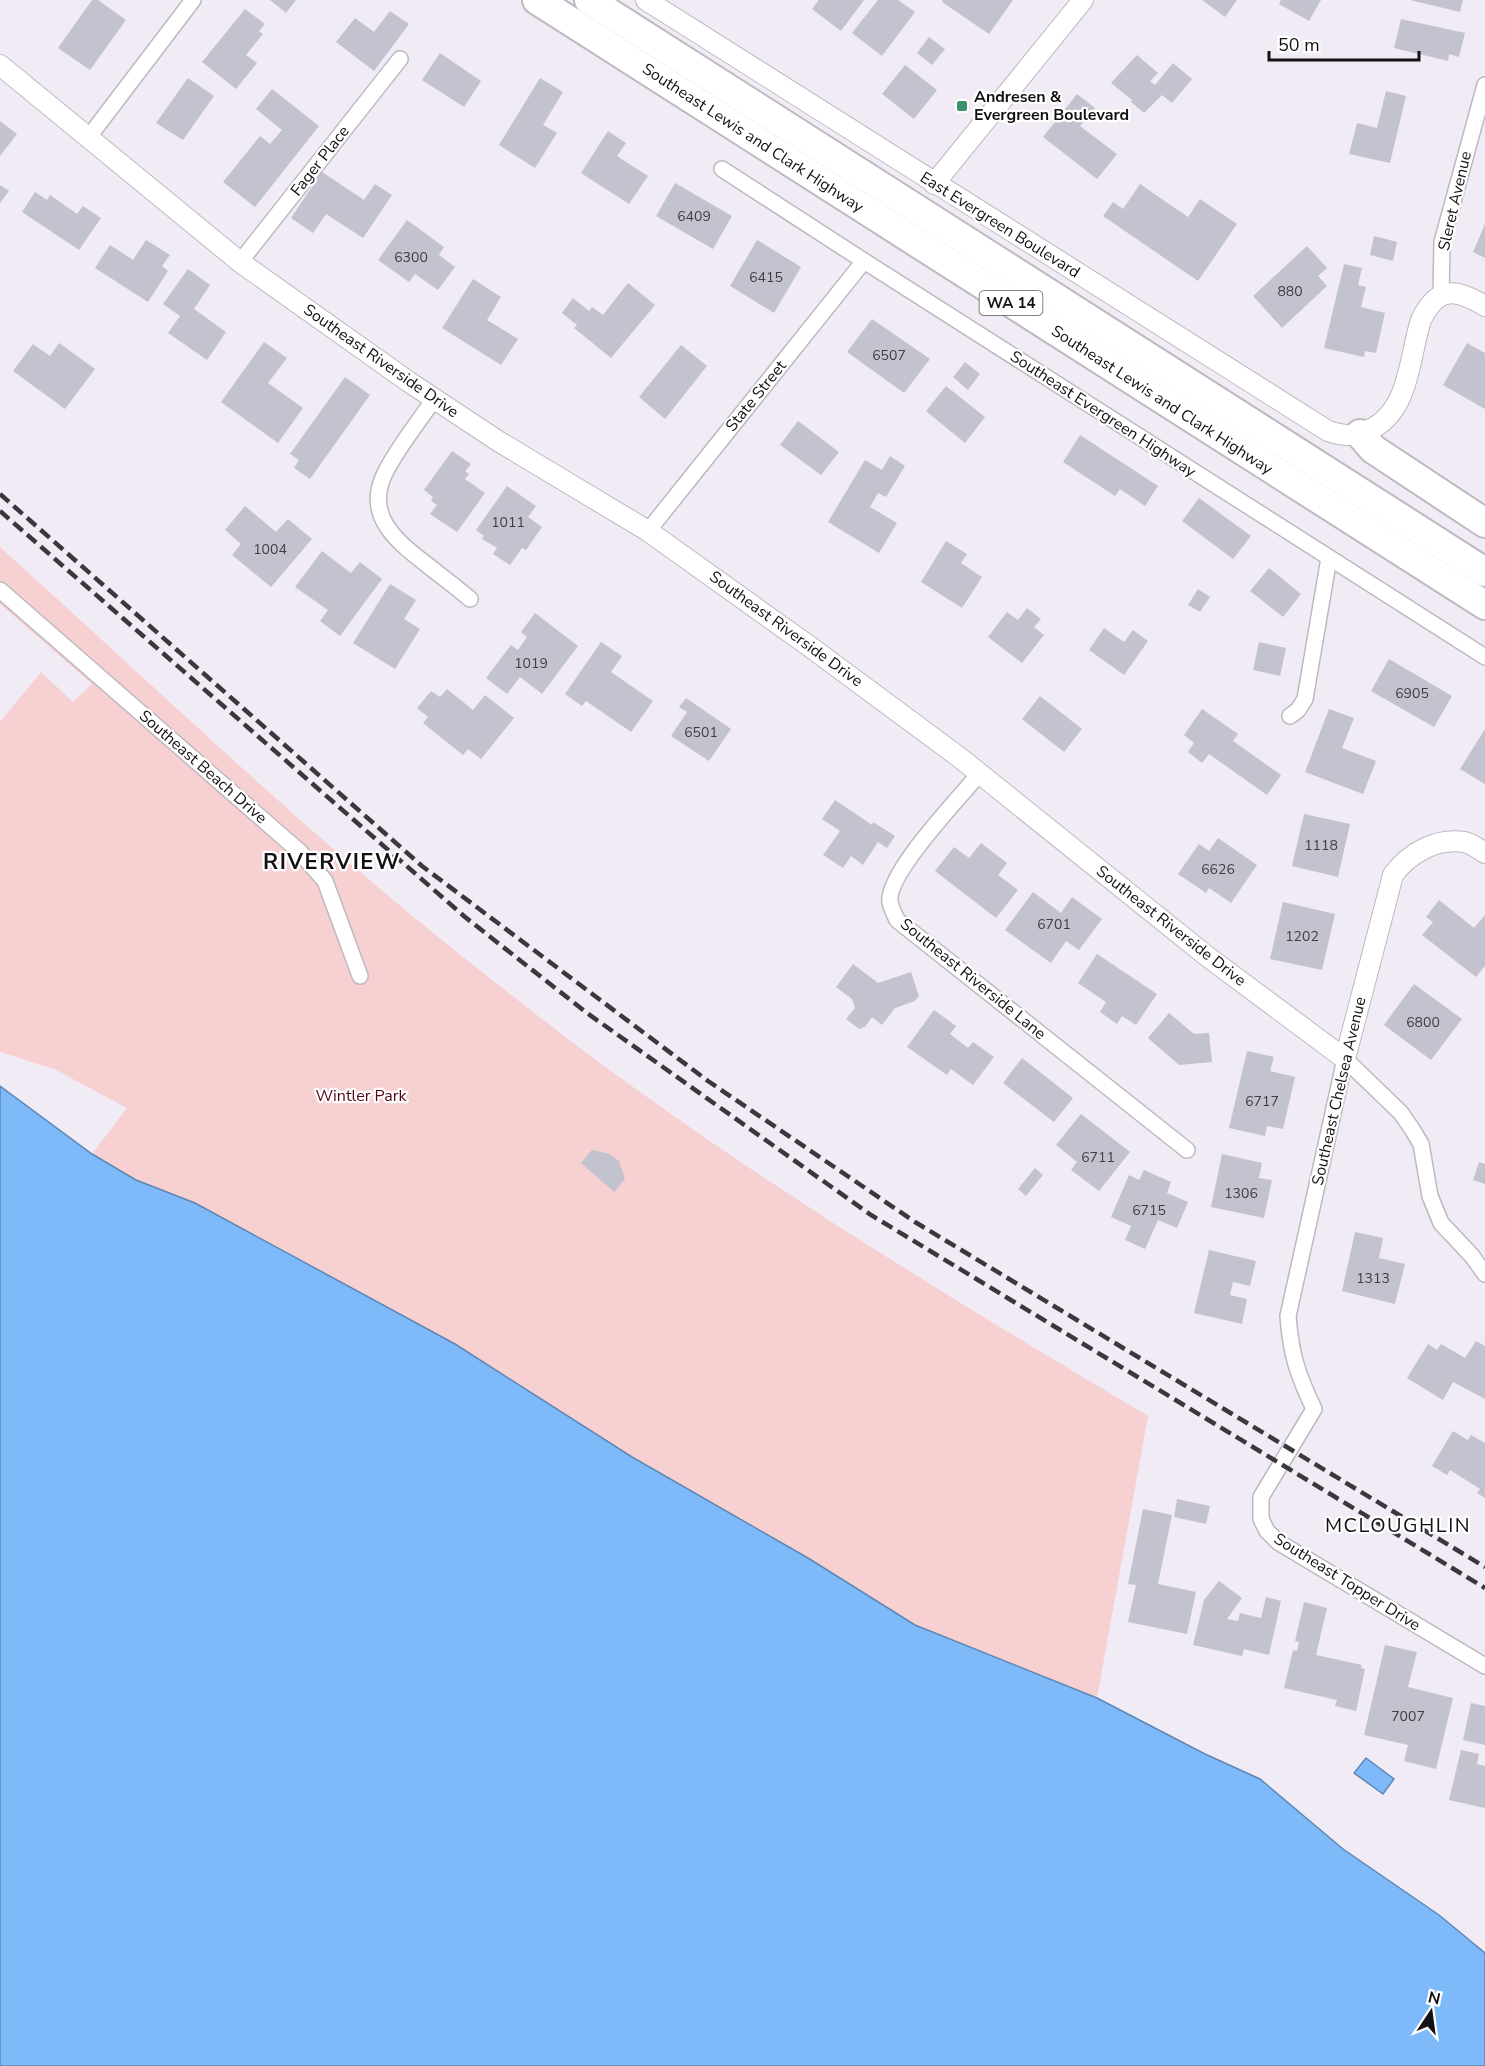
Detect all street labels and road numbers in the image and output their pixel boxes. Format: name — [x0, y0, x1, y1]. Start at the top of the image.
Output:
street label: Southeast Lewis and Clark Highway — [638, 58, 869, 218]
street label: Fager Place — [286, 121, 354, 201]
street label: Sleret Avenue — [1433, 149, 1477, 253]
street label: East Evergreen Boulevard — [916, 167, 1084, 283]
road number: WA 14 — [980, 291, 1042, 315]
street label: Southeast Riverside Drive — [299, 299, 463, 423]
street label: Southeast Lewis and Clark Highway — [1047, 320, 1278, 480]
street label: Southeast Evergreen Highway — [1006, 346, 1201, 483]
street label: State Street — [720, 355, 792, 436]
street label: Southeast Riverside Drive — [705, 566, 867, 692]
street label: Southeast Beach Drive — [134, 705, 272, 829]
street label: Southeast Riverside Drive — [1091, 860, 1251, 992]
street label: Southeast Riverside Lane — [896, 913, 1050, 1045]
street label: Southeast Chelsea Avenue — [1307, 994, 1371, 1188]
street label: Southeast Topper Drive — [1270, 1528, 1424, 1636]

